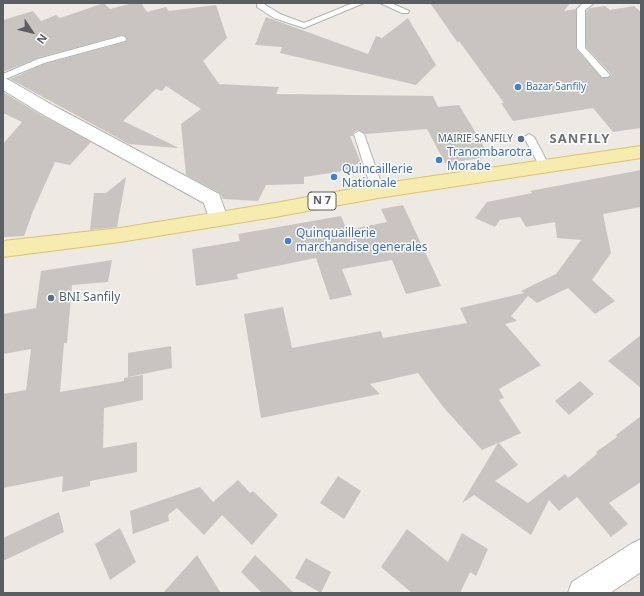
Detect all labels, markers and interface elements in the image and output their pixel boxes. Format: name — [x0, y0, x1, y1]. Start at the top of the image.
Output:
north arrow — [12, 12, 52, 52]
text: N — [34, 31, 51, 47]
place label: Bazar Sanfily — [526, 81, 586, 93]
marker: Bazar Sanfily — [513, 82, 523, 92]
district label: SANFILY — [550, 131, 610, 147]
place label: MAIRIE SANFILY — [438, 133, 513, 145]
marker: MAIRIE SANFILY — [516, 134, 526, 144]
place label: Tranombarotra Morabe — [447, 146, 532, 174]
marker: Tranombarotra Morabe — [434, 155, 444, 165]
place label: Quincaillerie Nationale — [342, 163, 413, 191]
marker: Quincaillerie Nationale — [329, 172, 339, 182]
road number: N 7 — [308, 192, 336, 210]
place label: Quinquaillerie marchandise generales — [296, 227, 427, 255]
marker: Quinquaillerie marchandise generales — [283, 236, 293, 246]
place label: BNI Sanfily — [59, 291, 120, 305]
marker: BNI Sanfily — [46, 293, 56, 303]

